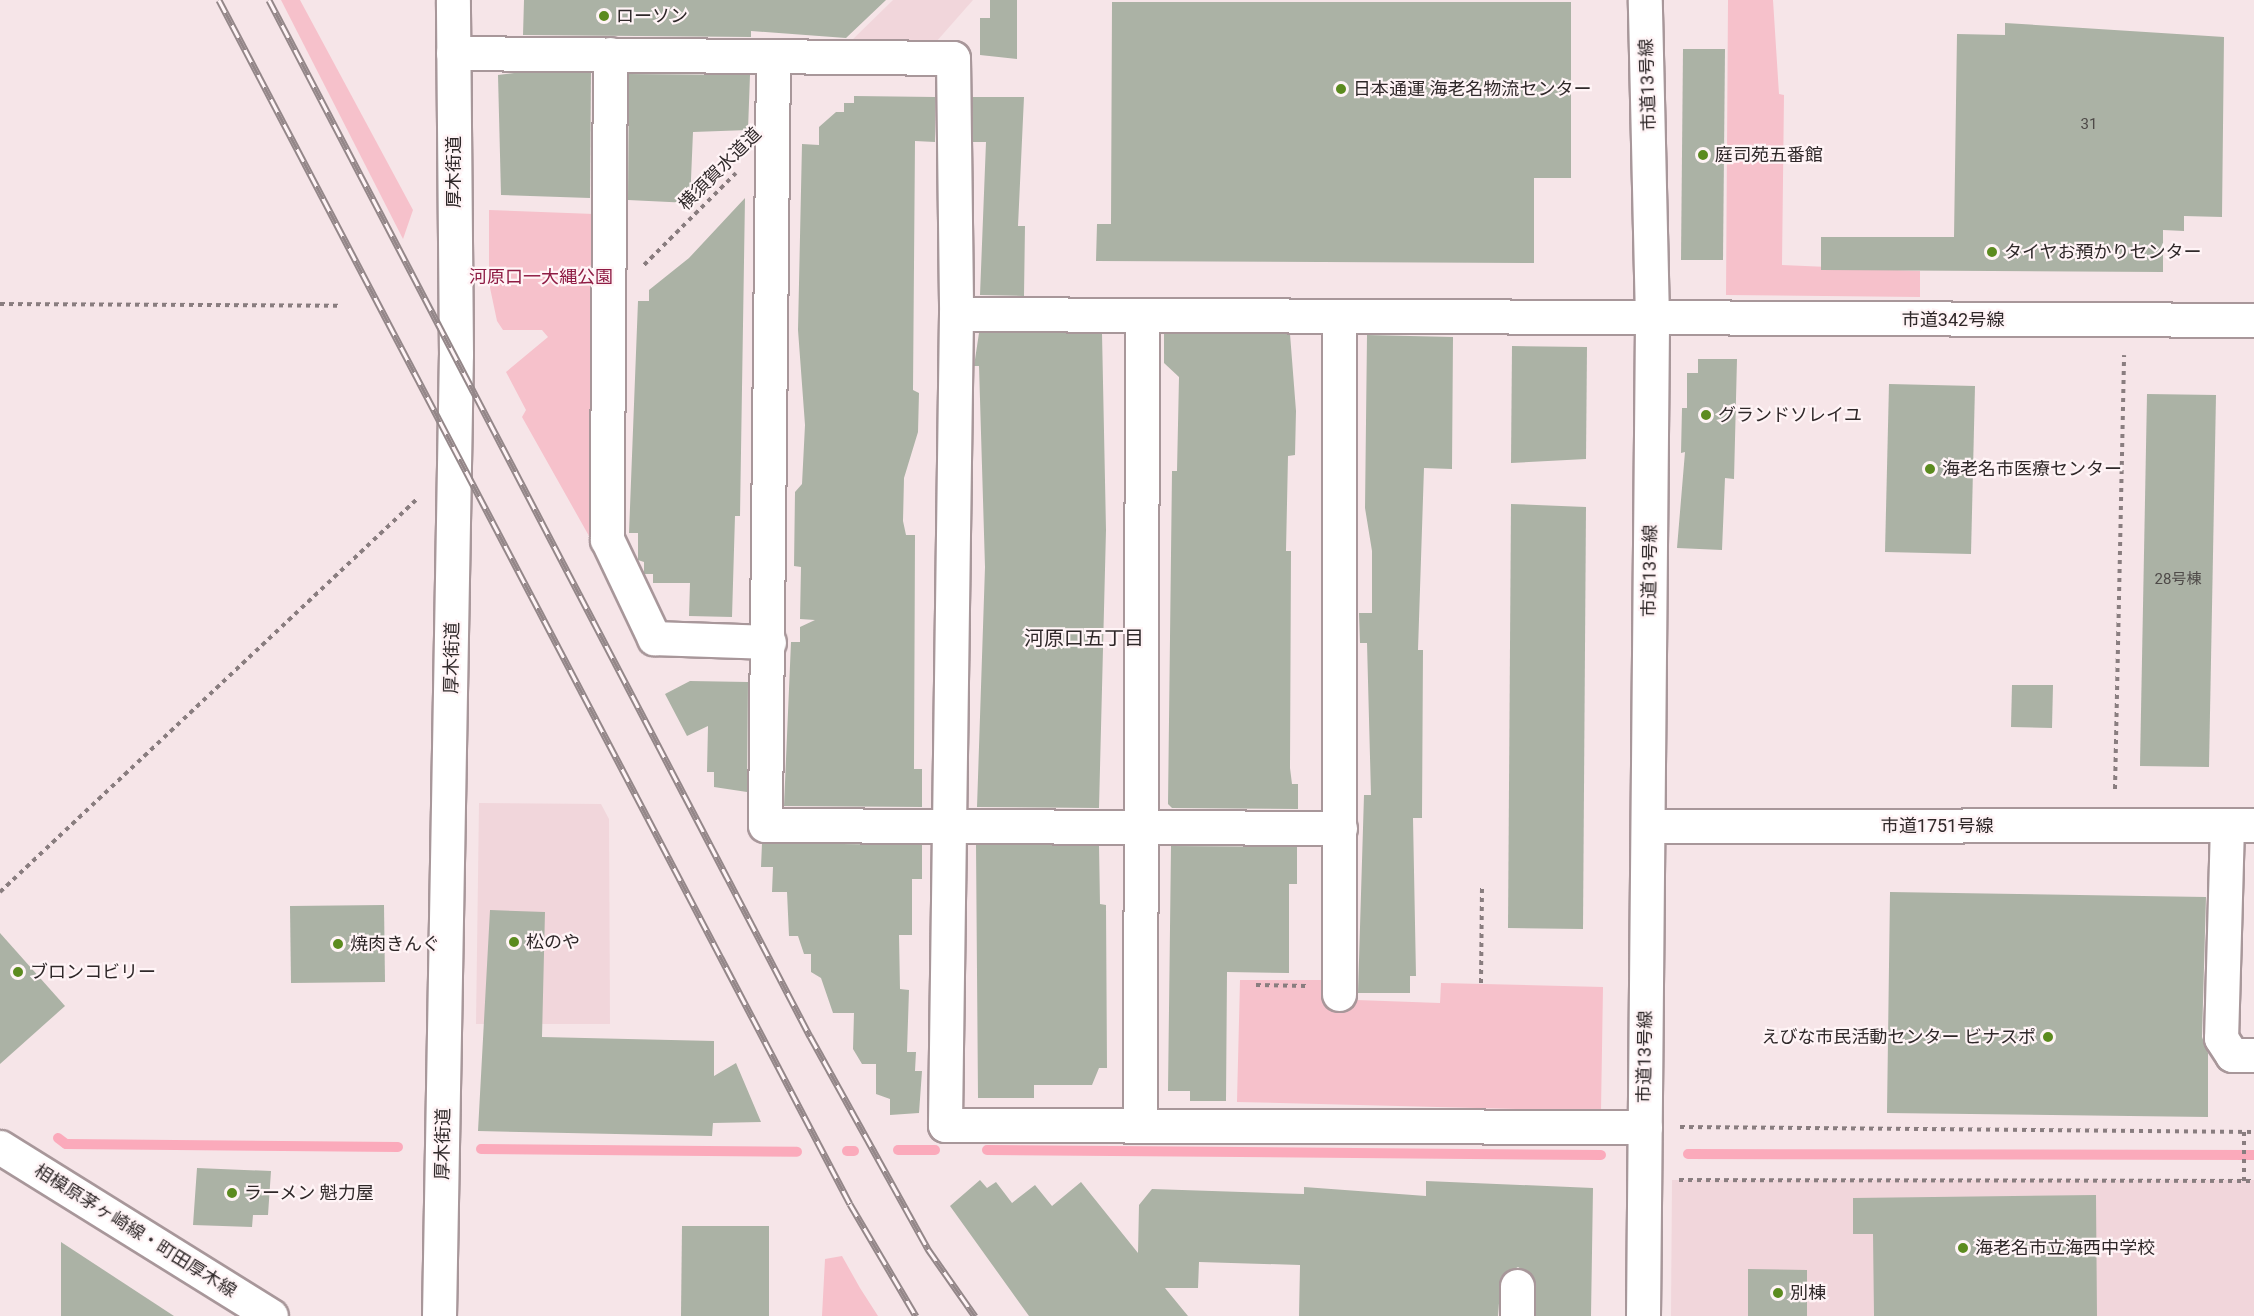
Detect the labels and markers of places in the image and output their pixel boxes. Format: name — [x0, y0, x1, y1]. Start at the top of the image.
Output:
place label: ローソン — [616, 5, 688, 27]
marker: ローソン — [597, 9, 611, 23]
place label: 日本通運 海老名物流センター — [1353, 78, 1591, 100]
marker: 日本通運 海老名物流センター — [1334, 82, 1348, 96]
place label: 庭司苑五番館 — [1715, 144, 1823, 166]
marker: 庭司苑五番館 — [1696, 148, 1710, 162]
place label: タイヤお預かりセンター — [2004, 241, 2202, 263]
marker: タイヤお預かりセンター — [1985, 245, 1999, 259]
place label: グランドソレイユ — [1718, 404, 1862, 426]
marker: グランドソレイユ — [1699, 408, 1713, 422]
place label: 海老名市医療センター — [1942, 458, 2122, 480]
marker: 海老名市医療センター — [1923, 462, 1937, 476]
place label: 松のや — [526, 931, 580, 953]
place label: 焼肉きんぐ — [350, 933, 440, 955]
marker: 松のや — [507, 935, 521, 949]
marker: 焼肉きんぐ — [331, 937, 345, 951]
place label: ブロンコビリー — [30, 961, 156, 983]
marker: ブロンコビリー — [11, 965, 25, 979]
place label: えびな市民活動センター ビナスポ — [1762, 1026, 2036, 1048]
marker: えびな市民活動センター ビナスポ — [2041, 1030, 2055, 1044]
place label: ラーメン 魁力屋 — [244, 1182, 374, 1204]
marker: ラーメン 魁力屋 — [225, 1186, 239, 1200]
place label: 海老名市立海西中学校 — [1975, 1237, 2155, 1259]
marker: 海老名市立海西中学校 — [1956, 1241, 1970, 1255]
place label: 別棟 — [1790, 1282, 1826, 1304]
marker: 別棟 — [1771, 1286, 1785, 1300]

